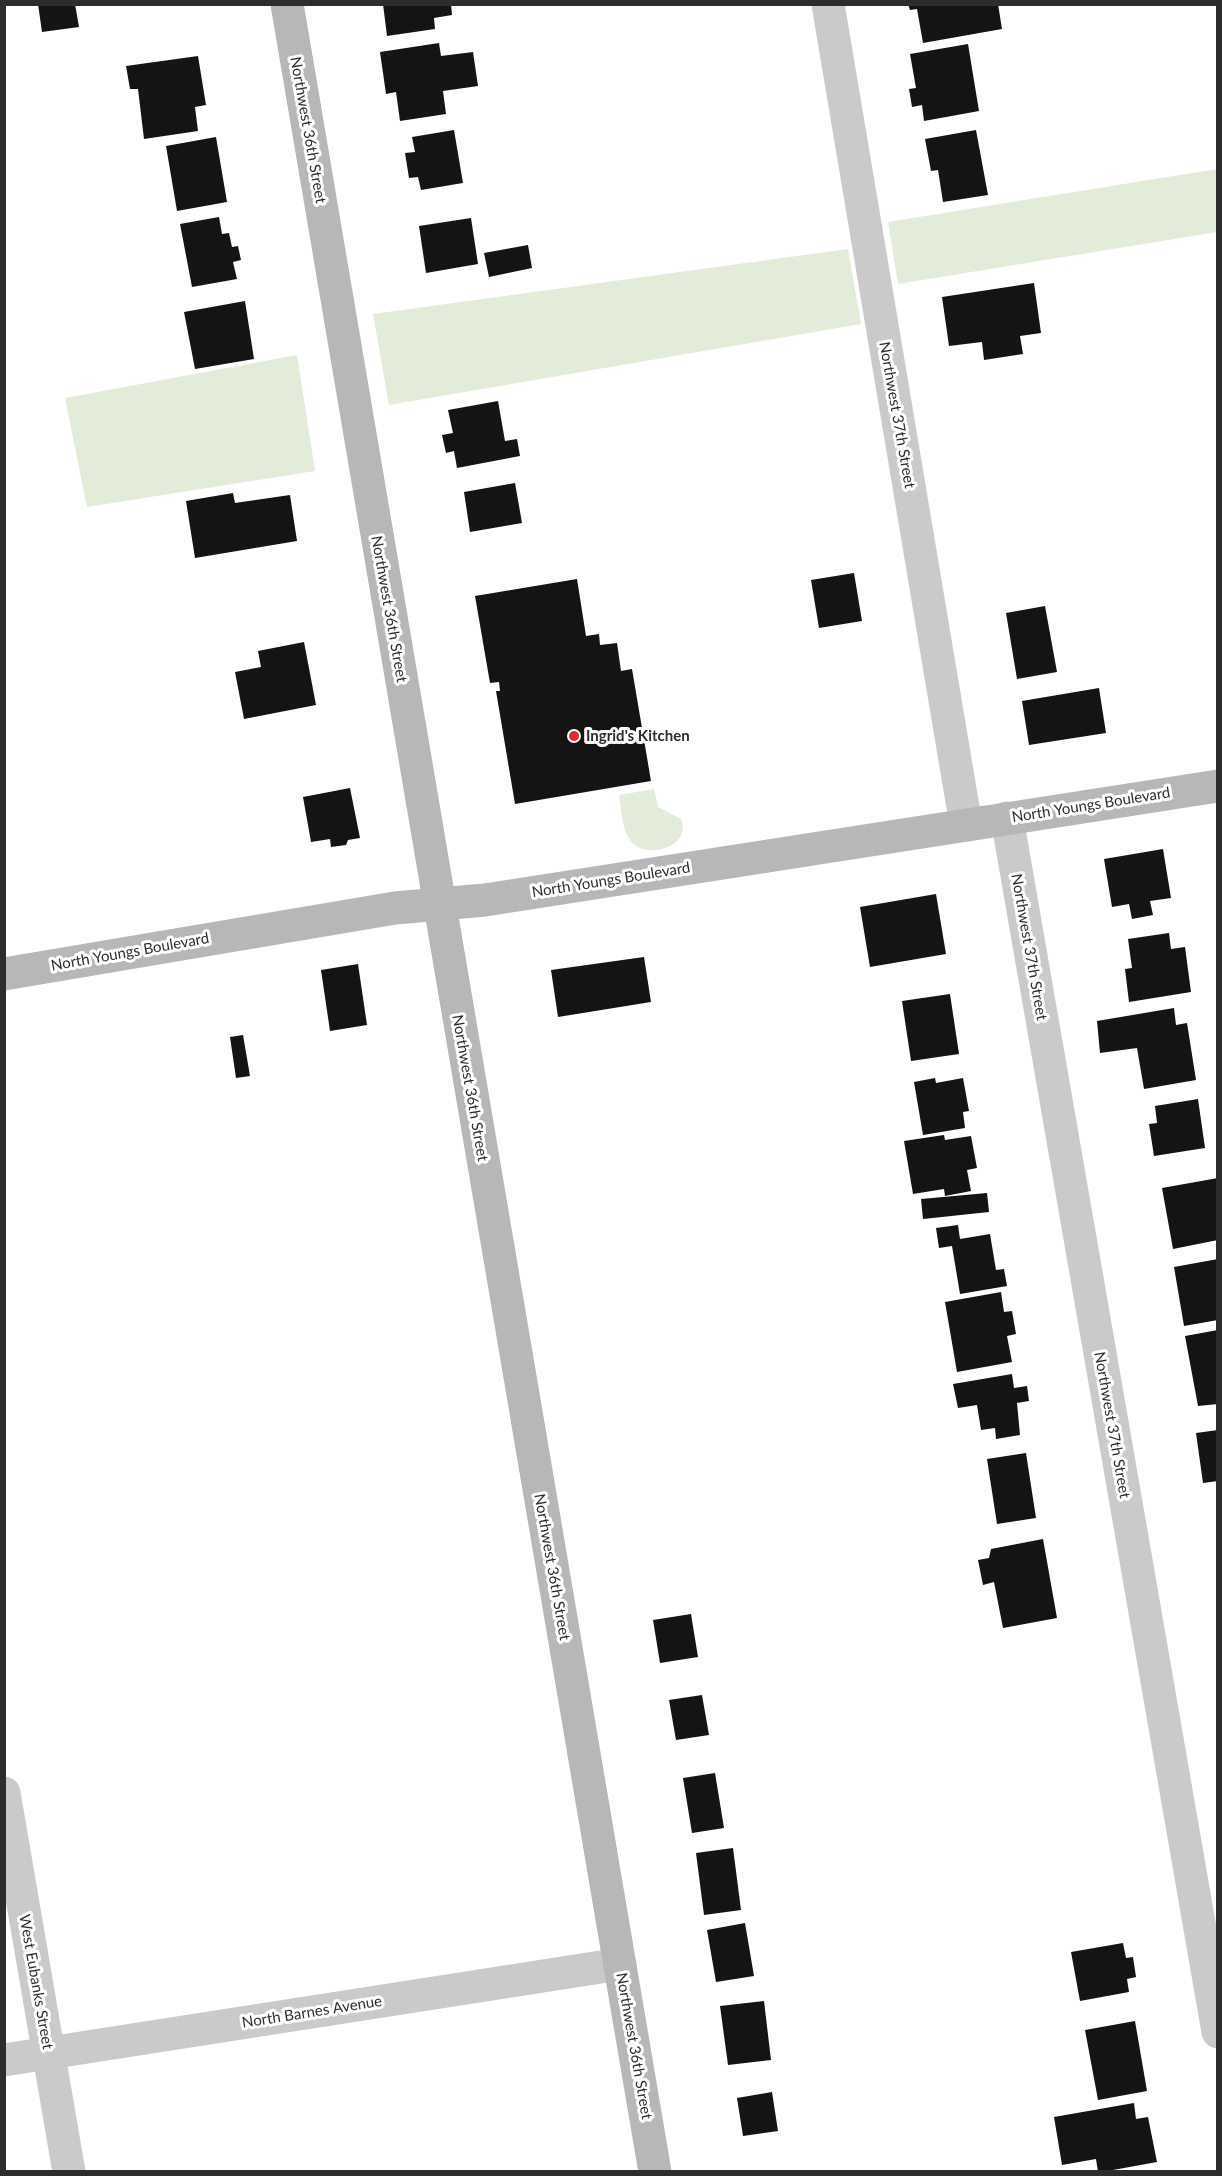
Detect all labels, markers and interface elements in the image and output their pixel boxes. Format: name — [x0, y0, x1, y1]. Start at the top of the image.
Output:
street label: Northwest 36th Street — [286, 55, 330, 205]
street label: Northwest 37th Street — [875, 340, 919, 490]
street label: Northwest 36th Street — [367, 534, 411, 684]
place label: Ingrid's Kitchen — [586, 727, 690, 745]
marker: Ingrid's Kitchen — [567, 729, 581, 743]
street label: North Youngs Boulevard — [1010, 784, 1172, 826]
street label: North Youngs Boulevard — [530, 859, 692, 901]
street label: Northwest 37th Street — [1007, 872, 1051, 1022]
street label: North Youngs Boulevard — [50, 929, 210, 975]
street label: Northwest 36th Street — [448, 1013, 492, 1163]
street label: Northwest 37th Street — [1090, 1350, 1134, 1500]
street label: Northwest 36th Street — [530, 1492, 574, 1642]
street label: West Eubanks Street — [15, 1913, 57, 2051]
street label: Northwest 36th Street — [612, 1971, 656, 2121]
street label: North Barnes Avenue — [241, 1992, 383, 2032]

